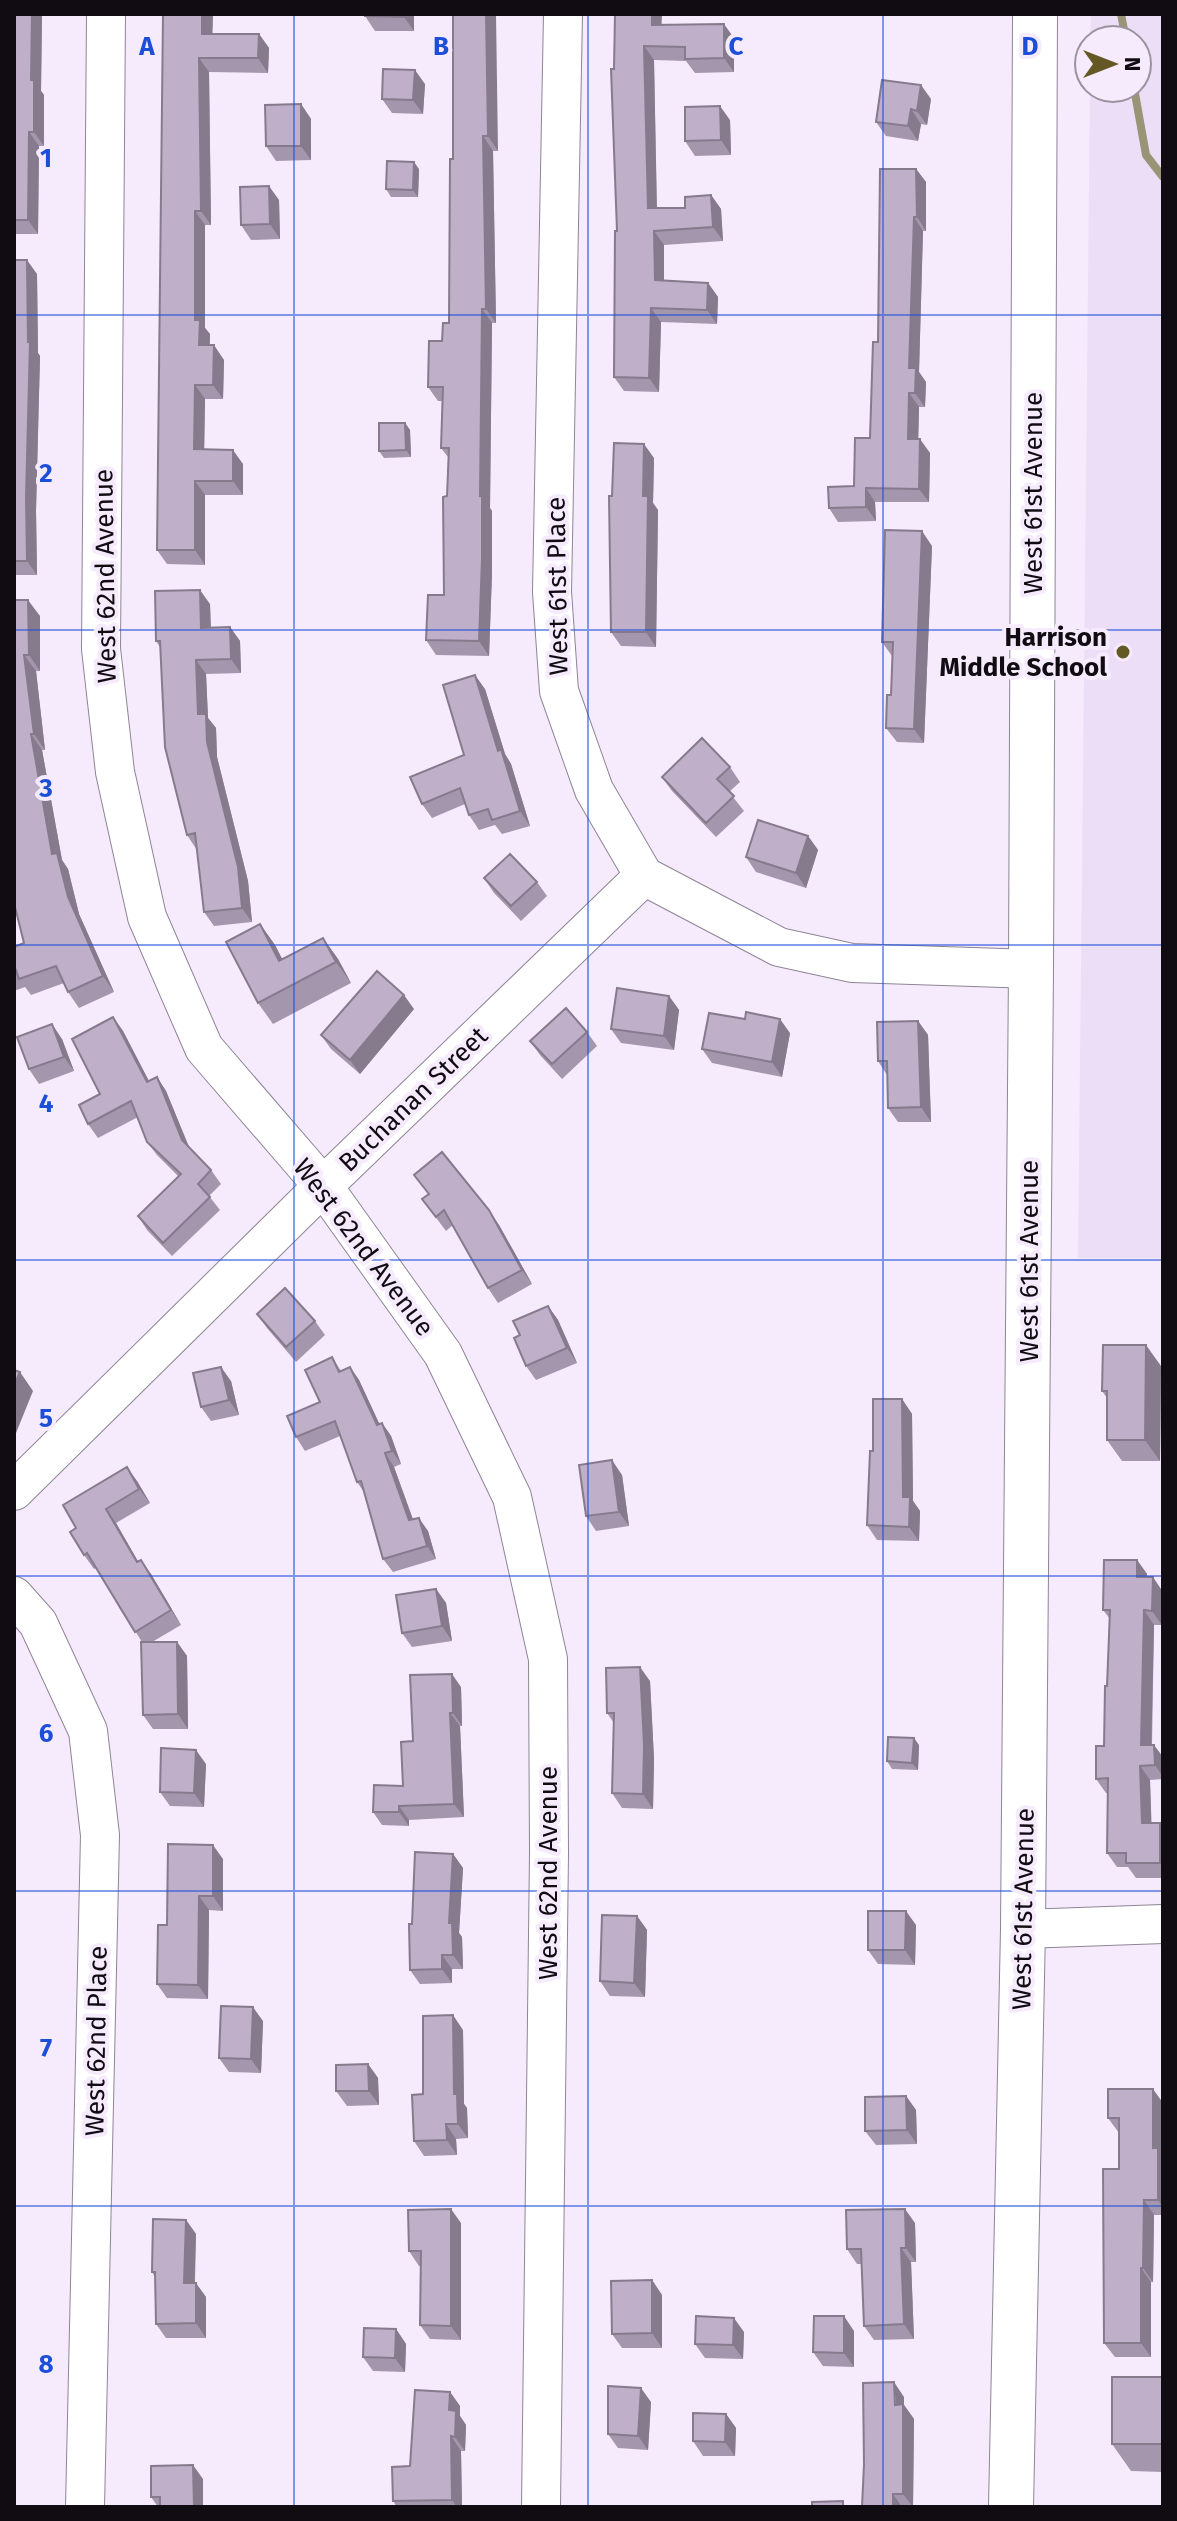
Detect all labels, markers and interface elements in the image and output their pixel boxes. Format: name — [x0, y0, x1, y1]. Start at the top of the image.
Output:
north arrow — [1073, 24, 1153, 104]
text: A — [138, 31, 155, 62]
text: B — [433, 31, 449, 62]
text: C — [729, 31, 744, 62]
text: D — [1022, 31, 1039, 62]
text: N — [1119, 57, 1146, 71]
text: 1 — [40, 143, 52, 174]
street label: West 61st Avenue — [1018, 392, 1049, 594]
text: 2 — [39, 458, 53, 489]
street label: West 62nd Avenue — [88, 469, 123, 683]
street label: West 61st Place — [540, 496, 575, 676]
place label: Harrison Middle School — [940, 622, 1107, 683]
marker: Harrison Middle School — [1114, 643, 1132, 661]
text: 3 — [38, 773, 53, 804]
street label: Buchanan Street — [333, 1020, 495, 1178]
text: 4 — [39, 1088, 54, 1119]
street label: West 62nd Avenue — [287, 1152, 440, 1342]
street label: West 61st Avenue — [1014, 1160, 1045, 1362]
text: 5 — [39, 1403, 53, 1434]
text: 6 — [39, 1718, 54, 1749]
street label: West 62nd Avenue — [533, 1766, 564, 1980]
street label: West 61st Avenue — [1006, 1808, 1041, 2010]
street label: West 62nd Place — [79, 1946, 114, 2136]
text: 7 — [40, 2033, 52, 2064]
text: 8 — [38, 2349, 54, 2380]

